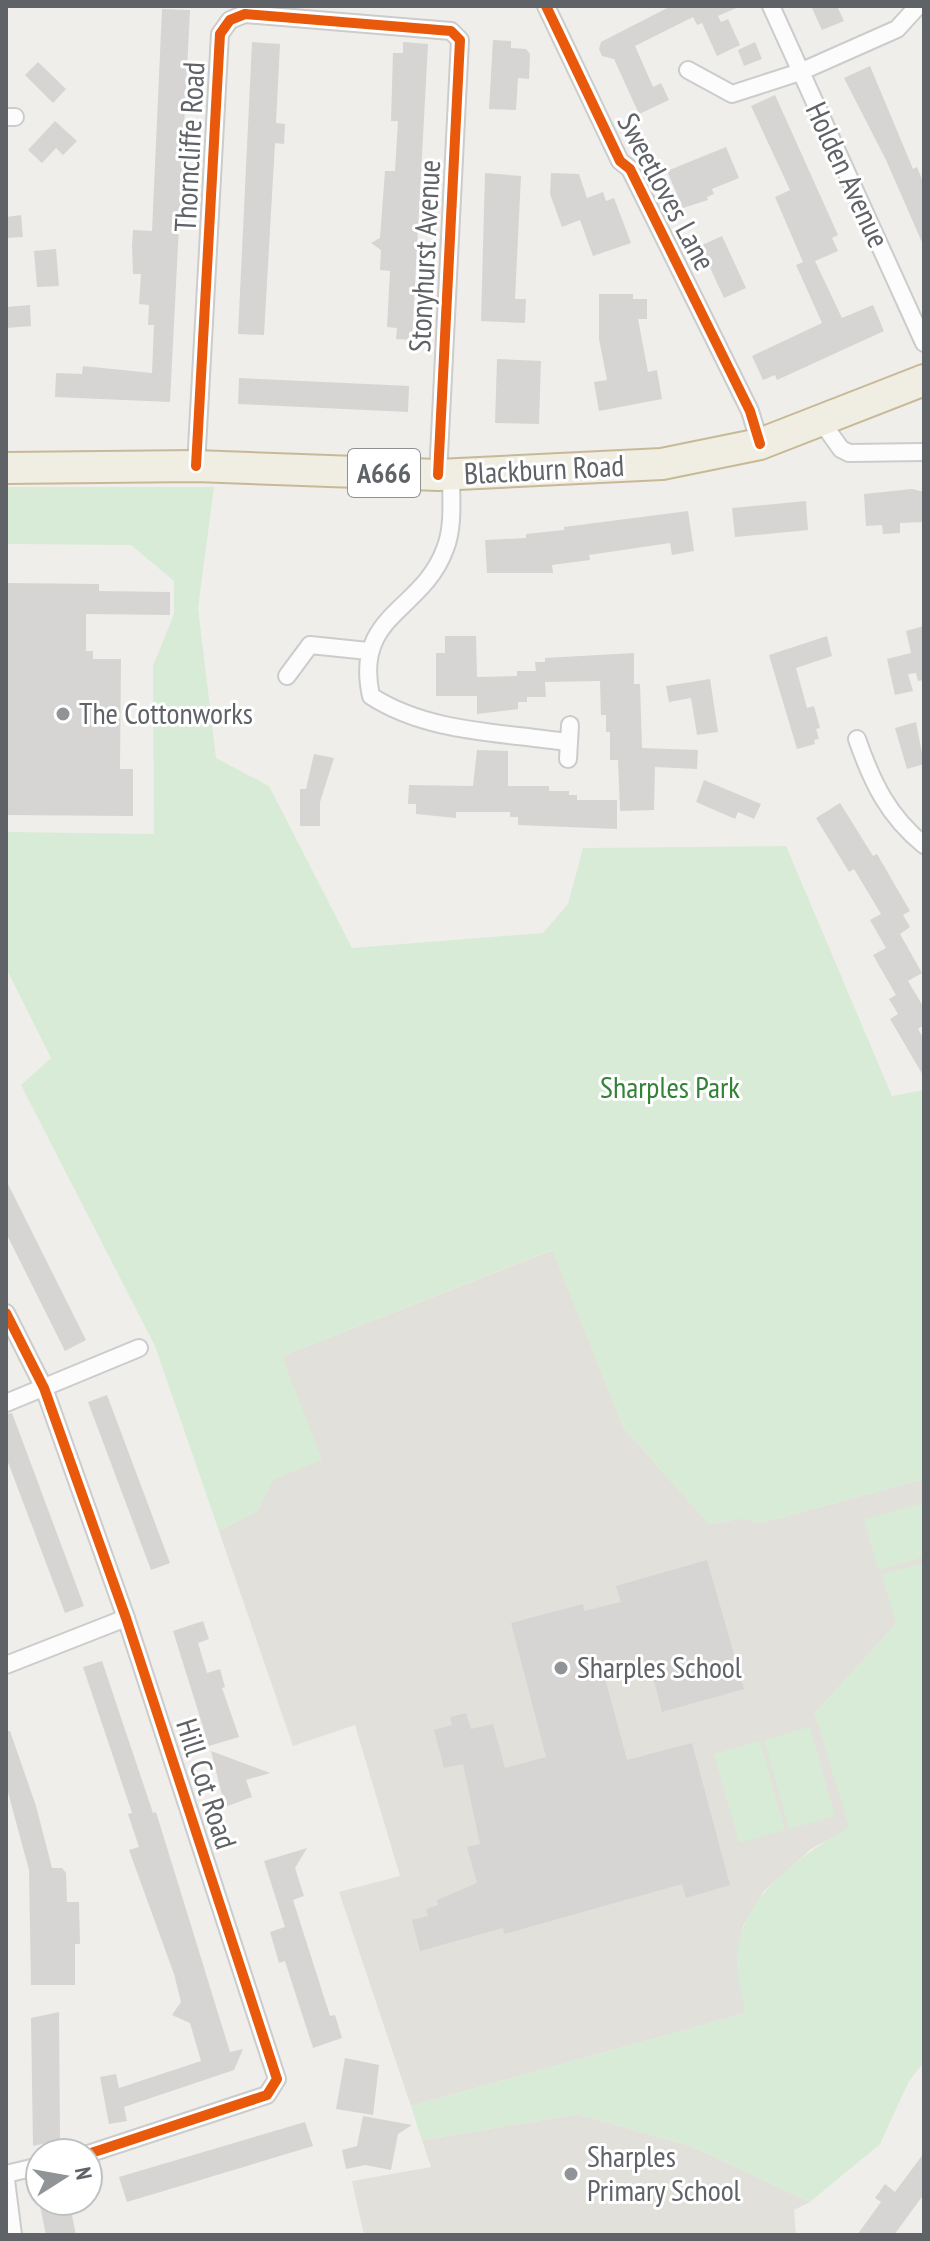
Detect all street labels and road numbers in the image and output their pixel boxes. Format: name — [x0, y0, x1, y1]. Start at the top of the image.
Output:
street label: Thorncliffe Road — [165, 61, 212, 233]
street label: Holden Avenue — [798, 95, 899, 253]
street label: Sweetloves Lane — [610, 106, 725, 277]
street label: Stonyhurst Avenue — [399, 159, 448, 353]
street label: Blackburn Road — [463, 445, 625, 492]
road number: A666 — [348, 449, 420, 497]
street label: Hill Cot Road — [168, 1714, 247, 1854]

